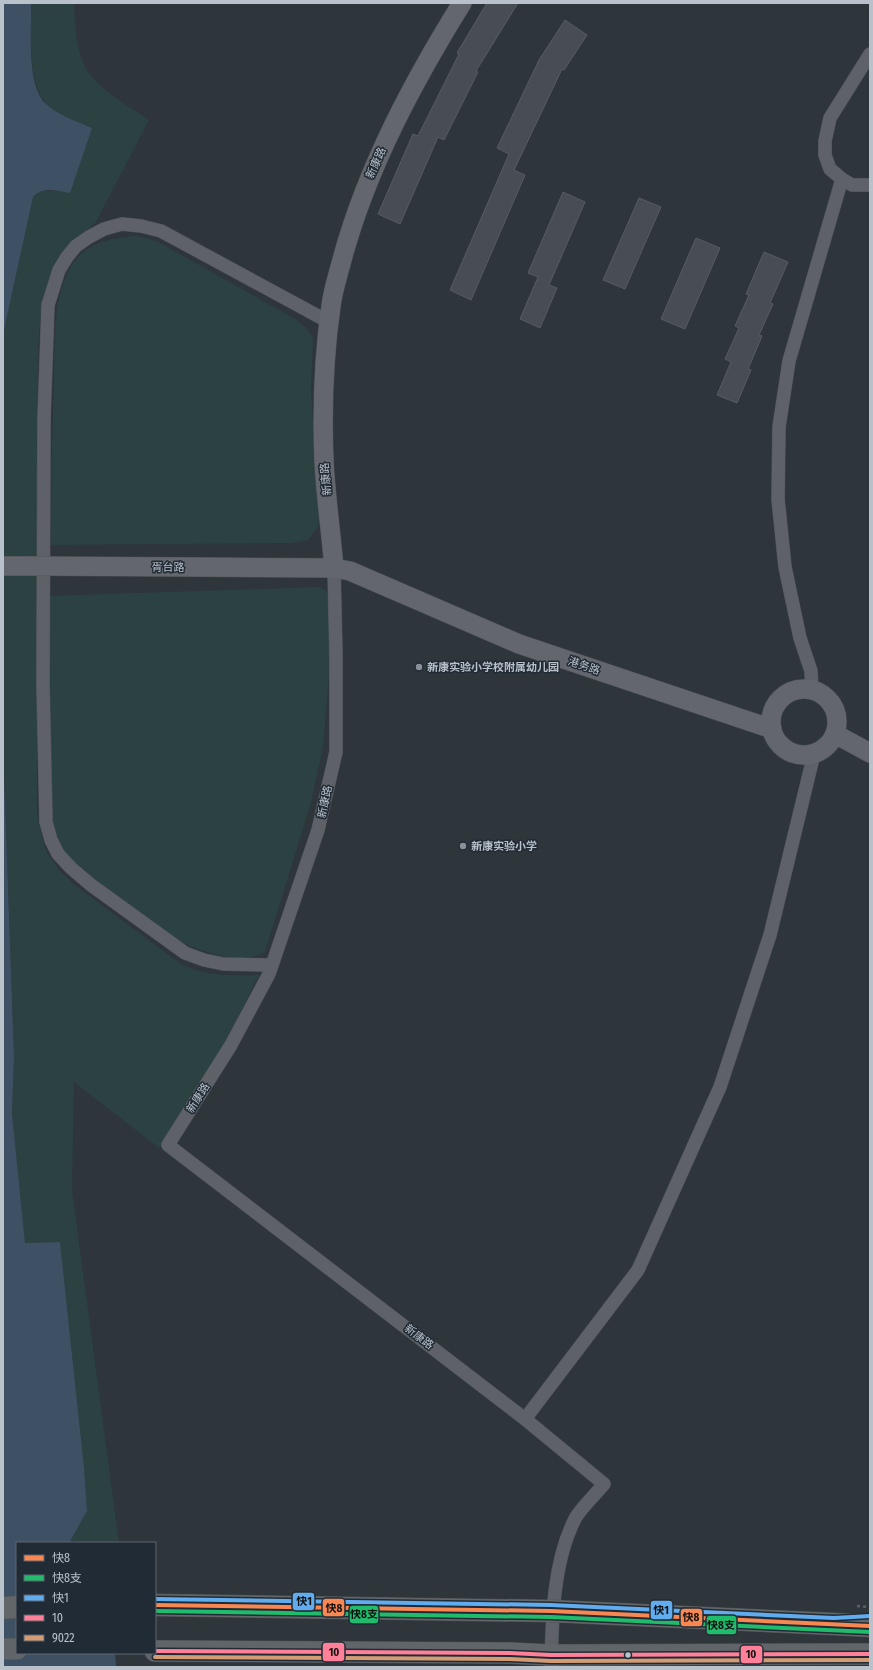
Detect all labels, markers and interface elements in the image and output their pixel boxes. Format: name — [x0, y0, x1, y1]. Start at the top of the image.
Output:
street label: 新康路 — [363, 145, 389, 181]
street label: 新康路 — [318, 462, 334, 496]
street label: 胥台路 — [152, 561, 185, 574]
street label: 港务路 — [566, 654, 602, 678]
place label: 新康实验小学校附属幼儿园 — [427, 661, 559, 674]
marker: 新康实验小学校附属幼儿园 — [414, 662, 424, 672]
street label: 新康路 — [315, 785, 335, 819]
place label: 新康实验小学 — [471, 840, 537, 853]
marker: 新康实验小学 — [458, 841, 468, 851]
street label: 新康路 — [184, 1081, 212, 1115]
street label: 新康路 — [402, 1322, 436, 1352]
legend — [16, 1542, 156, 1654]
text: 快8 — [52, 1551, 70, 1565]
text: 快8支 — [52, 1571, 82, 1585]
text: 快1 — [52, 1591, 69, 1605]
line badge: 快1 — [292, 1592, 315, 1611]
text: 快1 — [296, 1595, 312, 1608]
line badge: 快8 — [322, 1598, 345, 1617]
line badge: 快1 — [650, 1600, 673, 1620]
text: 快8 — [326, 1602, 343, 1615]
text: 快1 — [653, 1604, 669, 1617]
line badge: 快8支 — [349, 1605, 379, 1624]
text: 快8支 — [350, 1608, 378, 1621]
line badge: 快8 — [680, 1608, 703, 1627]
text: 10 — [52, 1611, 63, 1625]
text: 快8 — [683, 1611, 700, 1624]
line badge: 快8支 — [706, 1615, 737, 1635]
text: 快8支 — [707, 1619, 735, 1632]
text: 9022 — [52, 1631, 75, 1645]
line badge: 10 — [322, 1642, 345, 1662]
line badge: 10 — [740, 1645, 763, 1664]
text: 10 — [329, 1646, 339, 1659]
text: 10 — [746, 1648, 756, 1661]
unlabelled marker — [623, 1650, 633, 1660]

